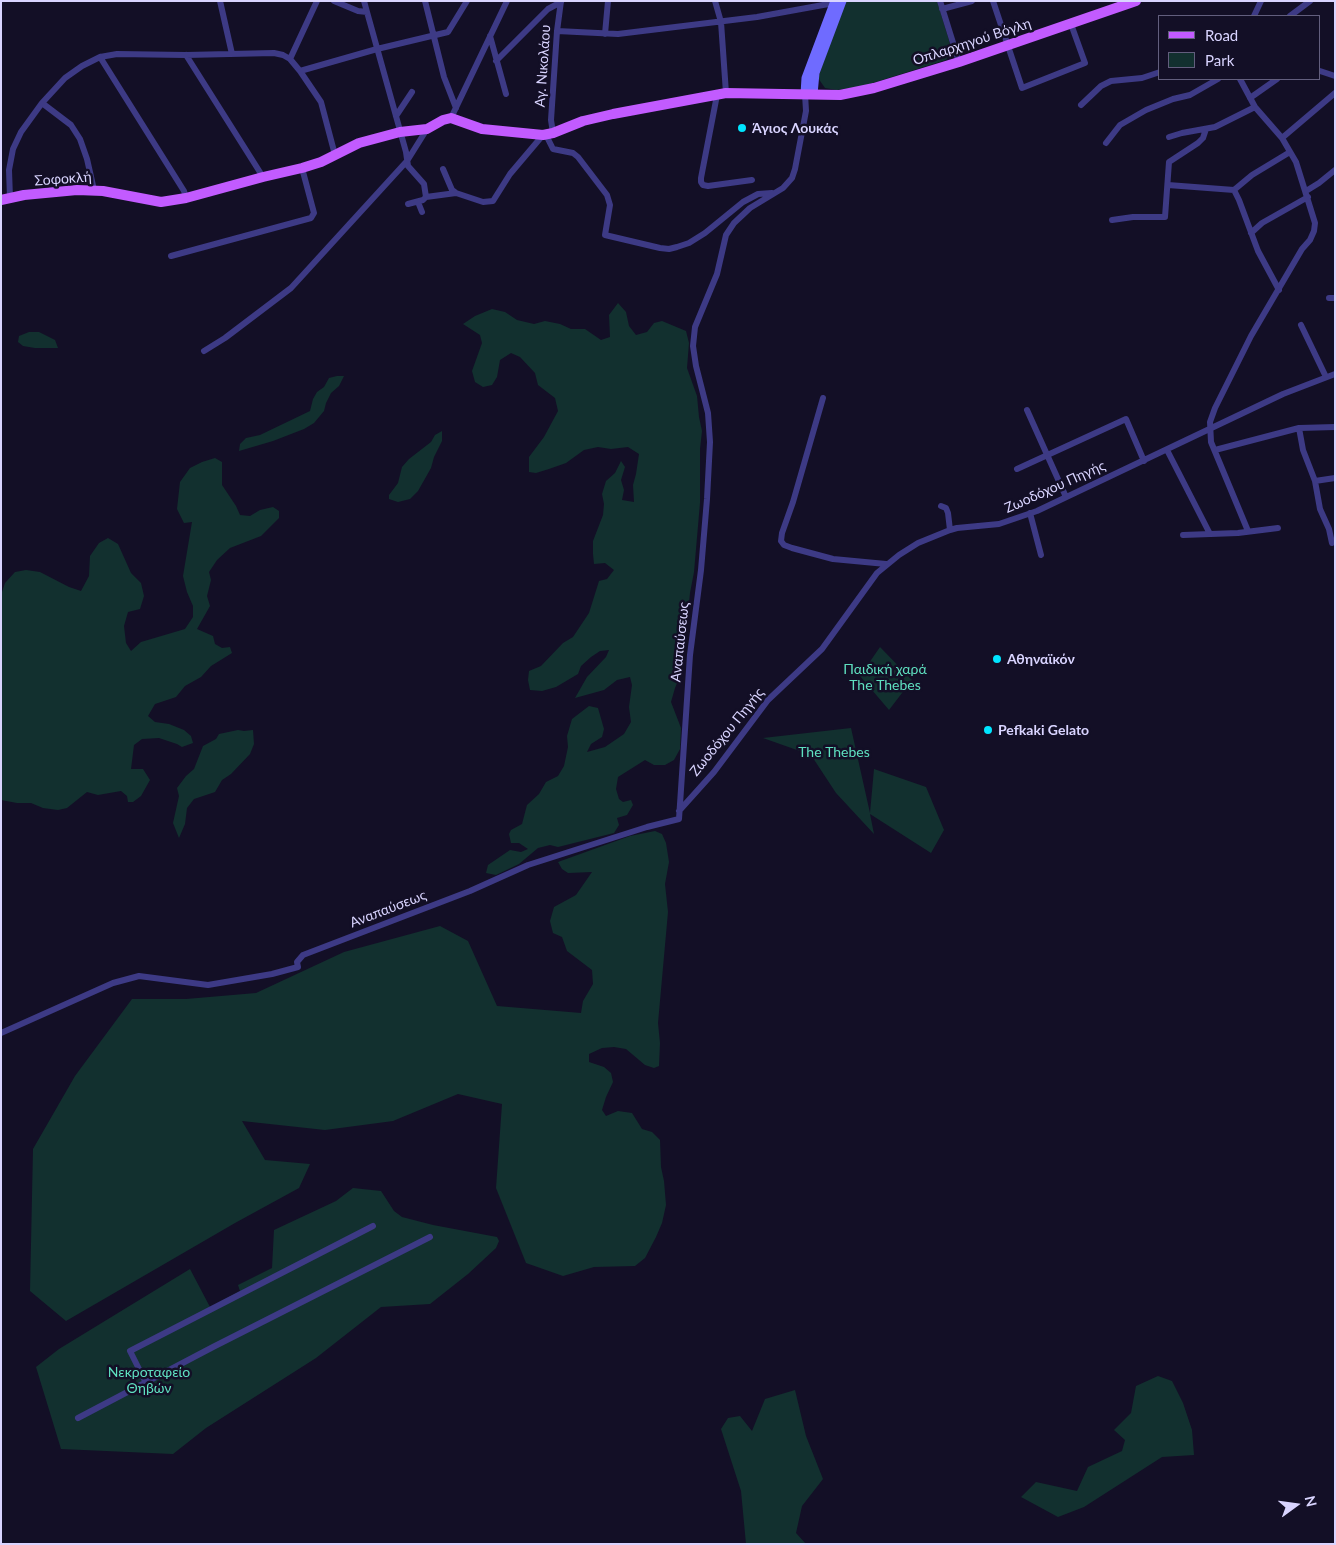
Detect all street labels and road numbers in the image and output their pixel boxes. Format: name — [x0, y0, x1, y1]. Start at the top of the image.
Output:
street label: Οπλαρχηγού Βόγλη — [911, 15, 1033, 69]
street label: Αγ. Νικολάου — [532, 24, 554, 108]
street label: Σοφοκλή — [34, 169, 92, 189]
street label: Ζωοδόχου Πηγής — [1002, 457, 1108, 517]
street label: Αναπαύσεως — [667, 601, 693, 683]
street label: Ζωοδόχου Πηγής — [686, 685, 768, 779]
street label: Αναπαύσεως — [347, 887, 429, 931]

